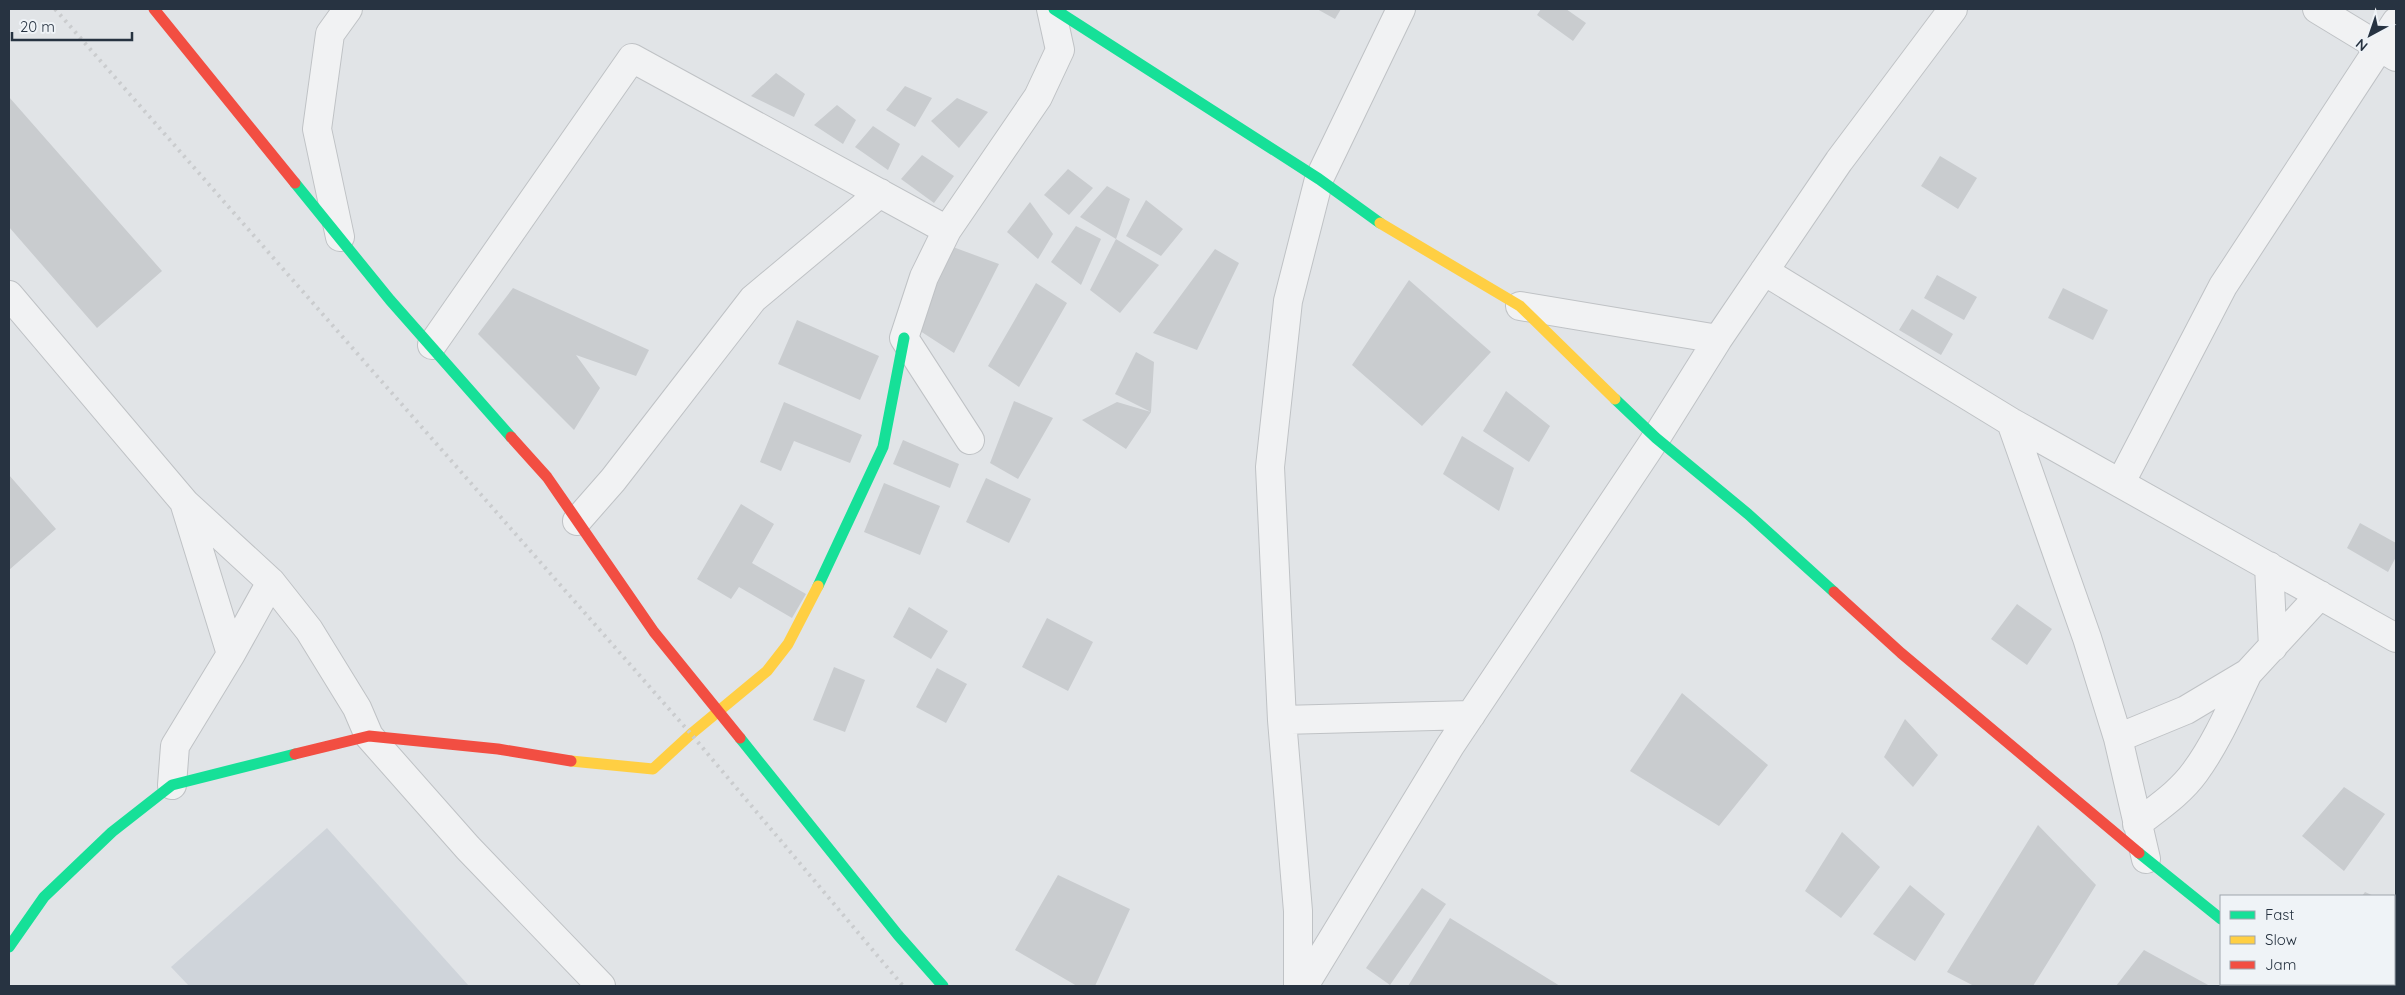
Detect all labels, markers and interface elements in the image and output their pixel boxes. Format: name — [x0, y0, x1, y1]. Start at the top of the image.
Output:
scale bar — [12, 10, 132, 42]
north arrow — [2345, 10, 2395, 60]
text: 20 m — [20, 17, 55, 36]
text: N — [2352, 35, 2371, 55]
legend — [2220, 895, 2395, 985]
text: Fast — [2265, 905, 2294, 924]
text: Slow — [2265, 930, 2297, 949]
text: Jam — [2265, 955, 2296, 974]

